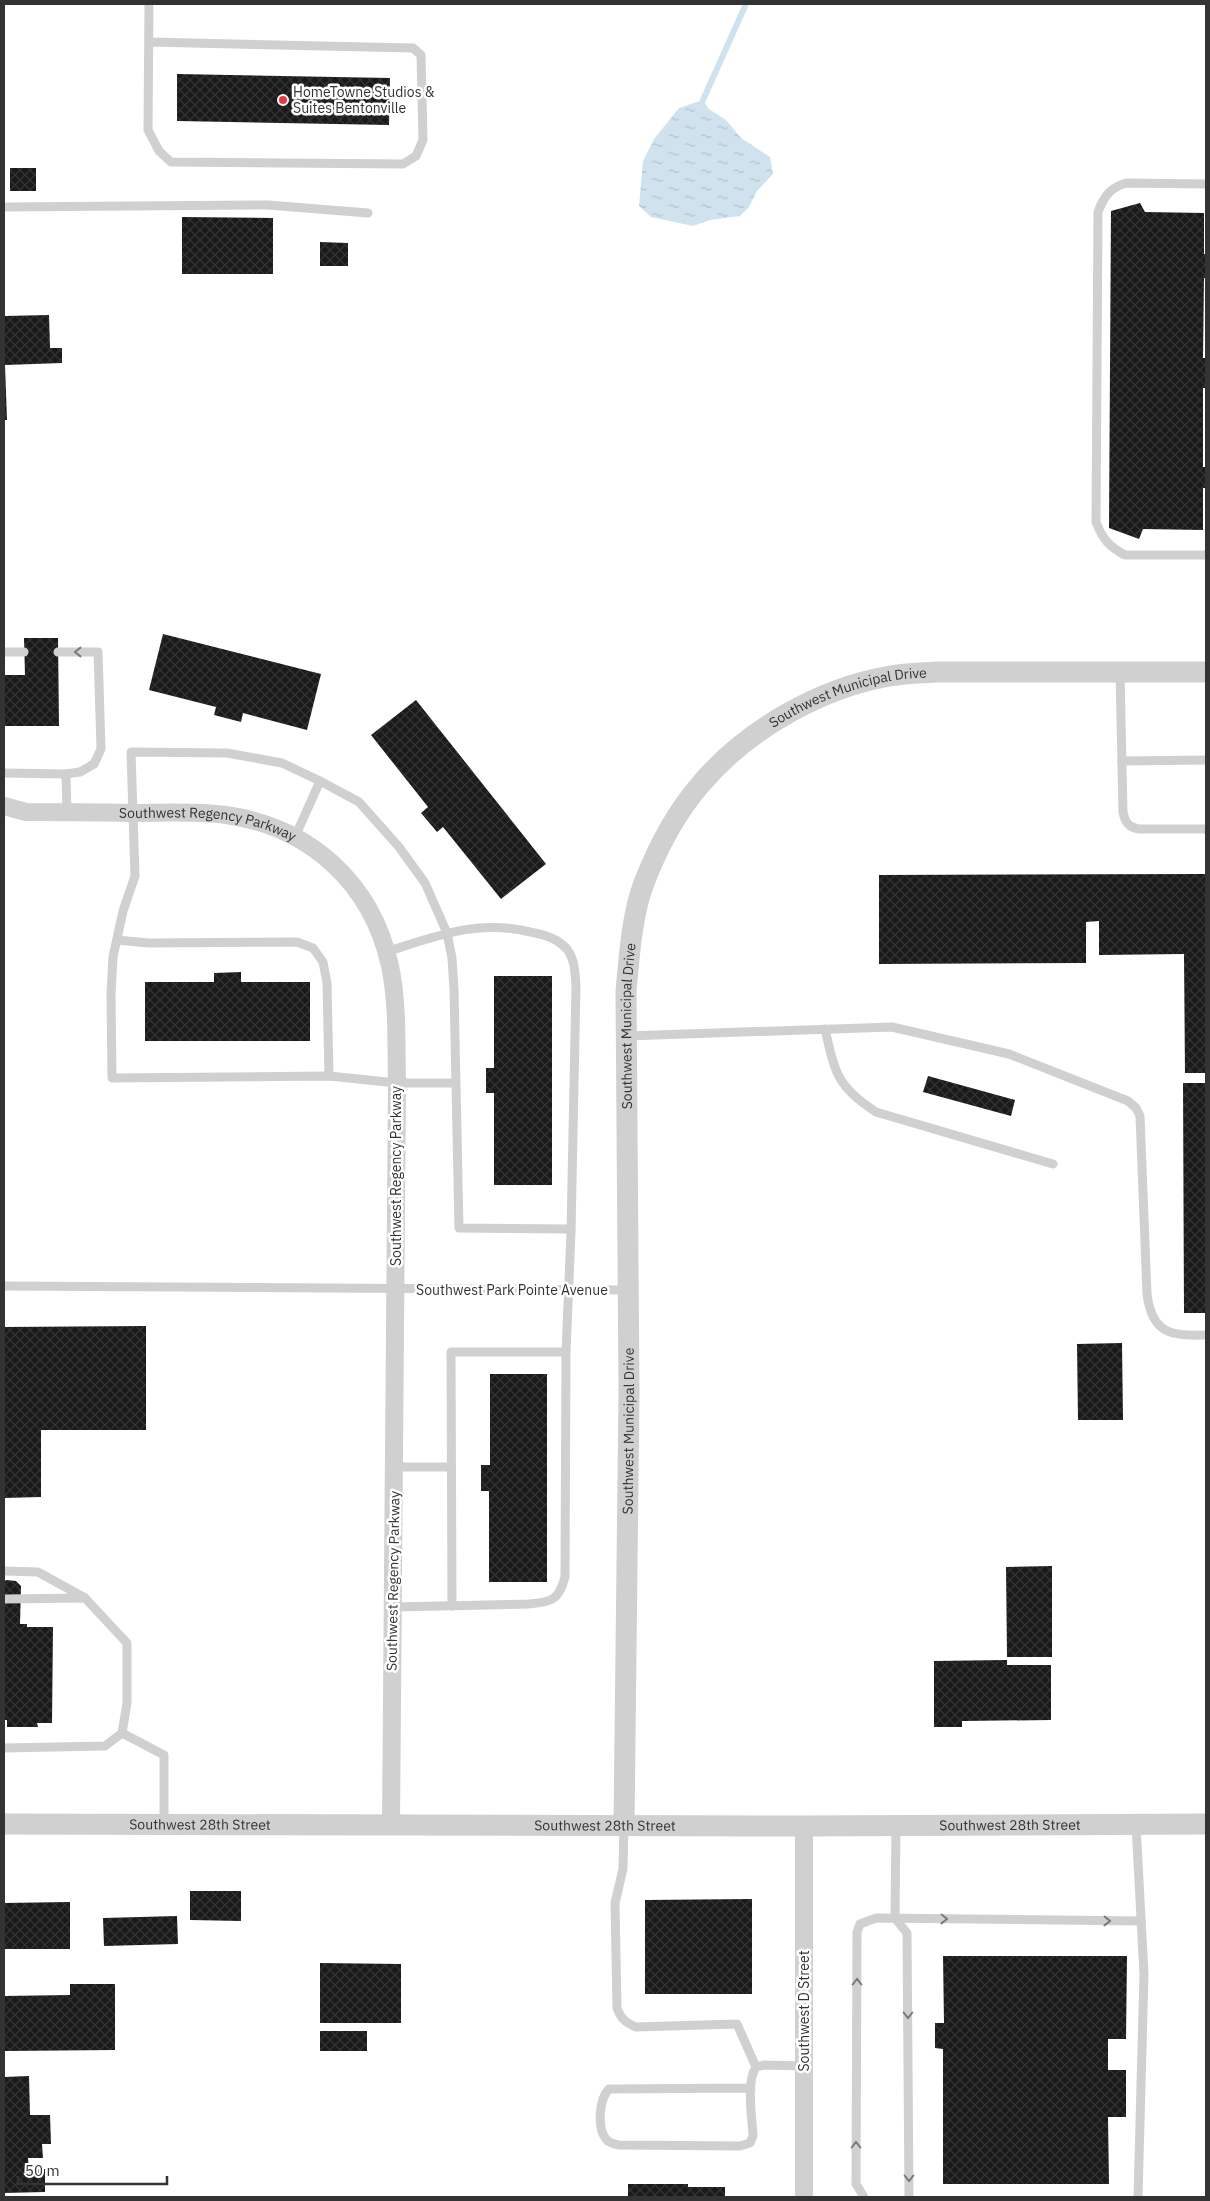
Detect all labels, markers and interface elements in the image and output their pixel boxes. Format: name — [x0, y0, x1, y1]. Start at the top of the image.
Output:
place label: HomeTowne Studios & Suites Bentonville — [293, 83, 435, 117]
marker: HomeTowne Studios & Suites Bentonville — [277, 94, 289, 106]
one-way arrow — [74, 647, 82, 657]
street label: Southwest Municipal Drive — [765, 664, 928, 732]
street label: Southwest Regency Parkway — [119, 803, 299, 845]
street label: Southwest Municipal Drive — [617, 942, 640, 1109]
street label: Southwest Regency Parkway — [387, 1086, 405, 1266]
street label: Southwest Park Pointe Avenue — [416, 1281, 608, 1299]
street label: Southwest Municipal Drive — [619, 1347, 638, 1514]
street label: Southwest Regency Parkway — [382, 1491, 404, 1671]
street label: Southwest 28th Street — [129, 1815, 271, 1834]
street label: Southwest 28th Street — [534, 1816, 676, 1835]
street label: Southwest 28th Street — [939, 1816, 1081, 1834]
one-way arrow — [940, 1914, 948, 1924]
one-way arrow — [1103, 1916, 1111, 1926]
street label: Southwest D Street — [795, 1950, 813, 2072]
one-way arrow — [852, 1978, 862, 1986]
one-way arrow — [903, 2012, 913, 2020]
one-way arrow — [851, 2140, 862, 2148]
scale bar — [18, 2154, 166, 2186]
text: 50 m — [25, 2161, 60, 2180]
one-way arrow — [904, 2174, 914, 2182]

